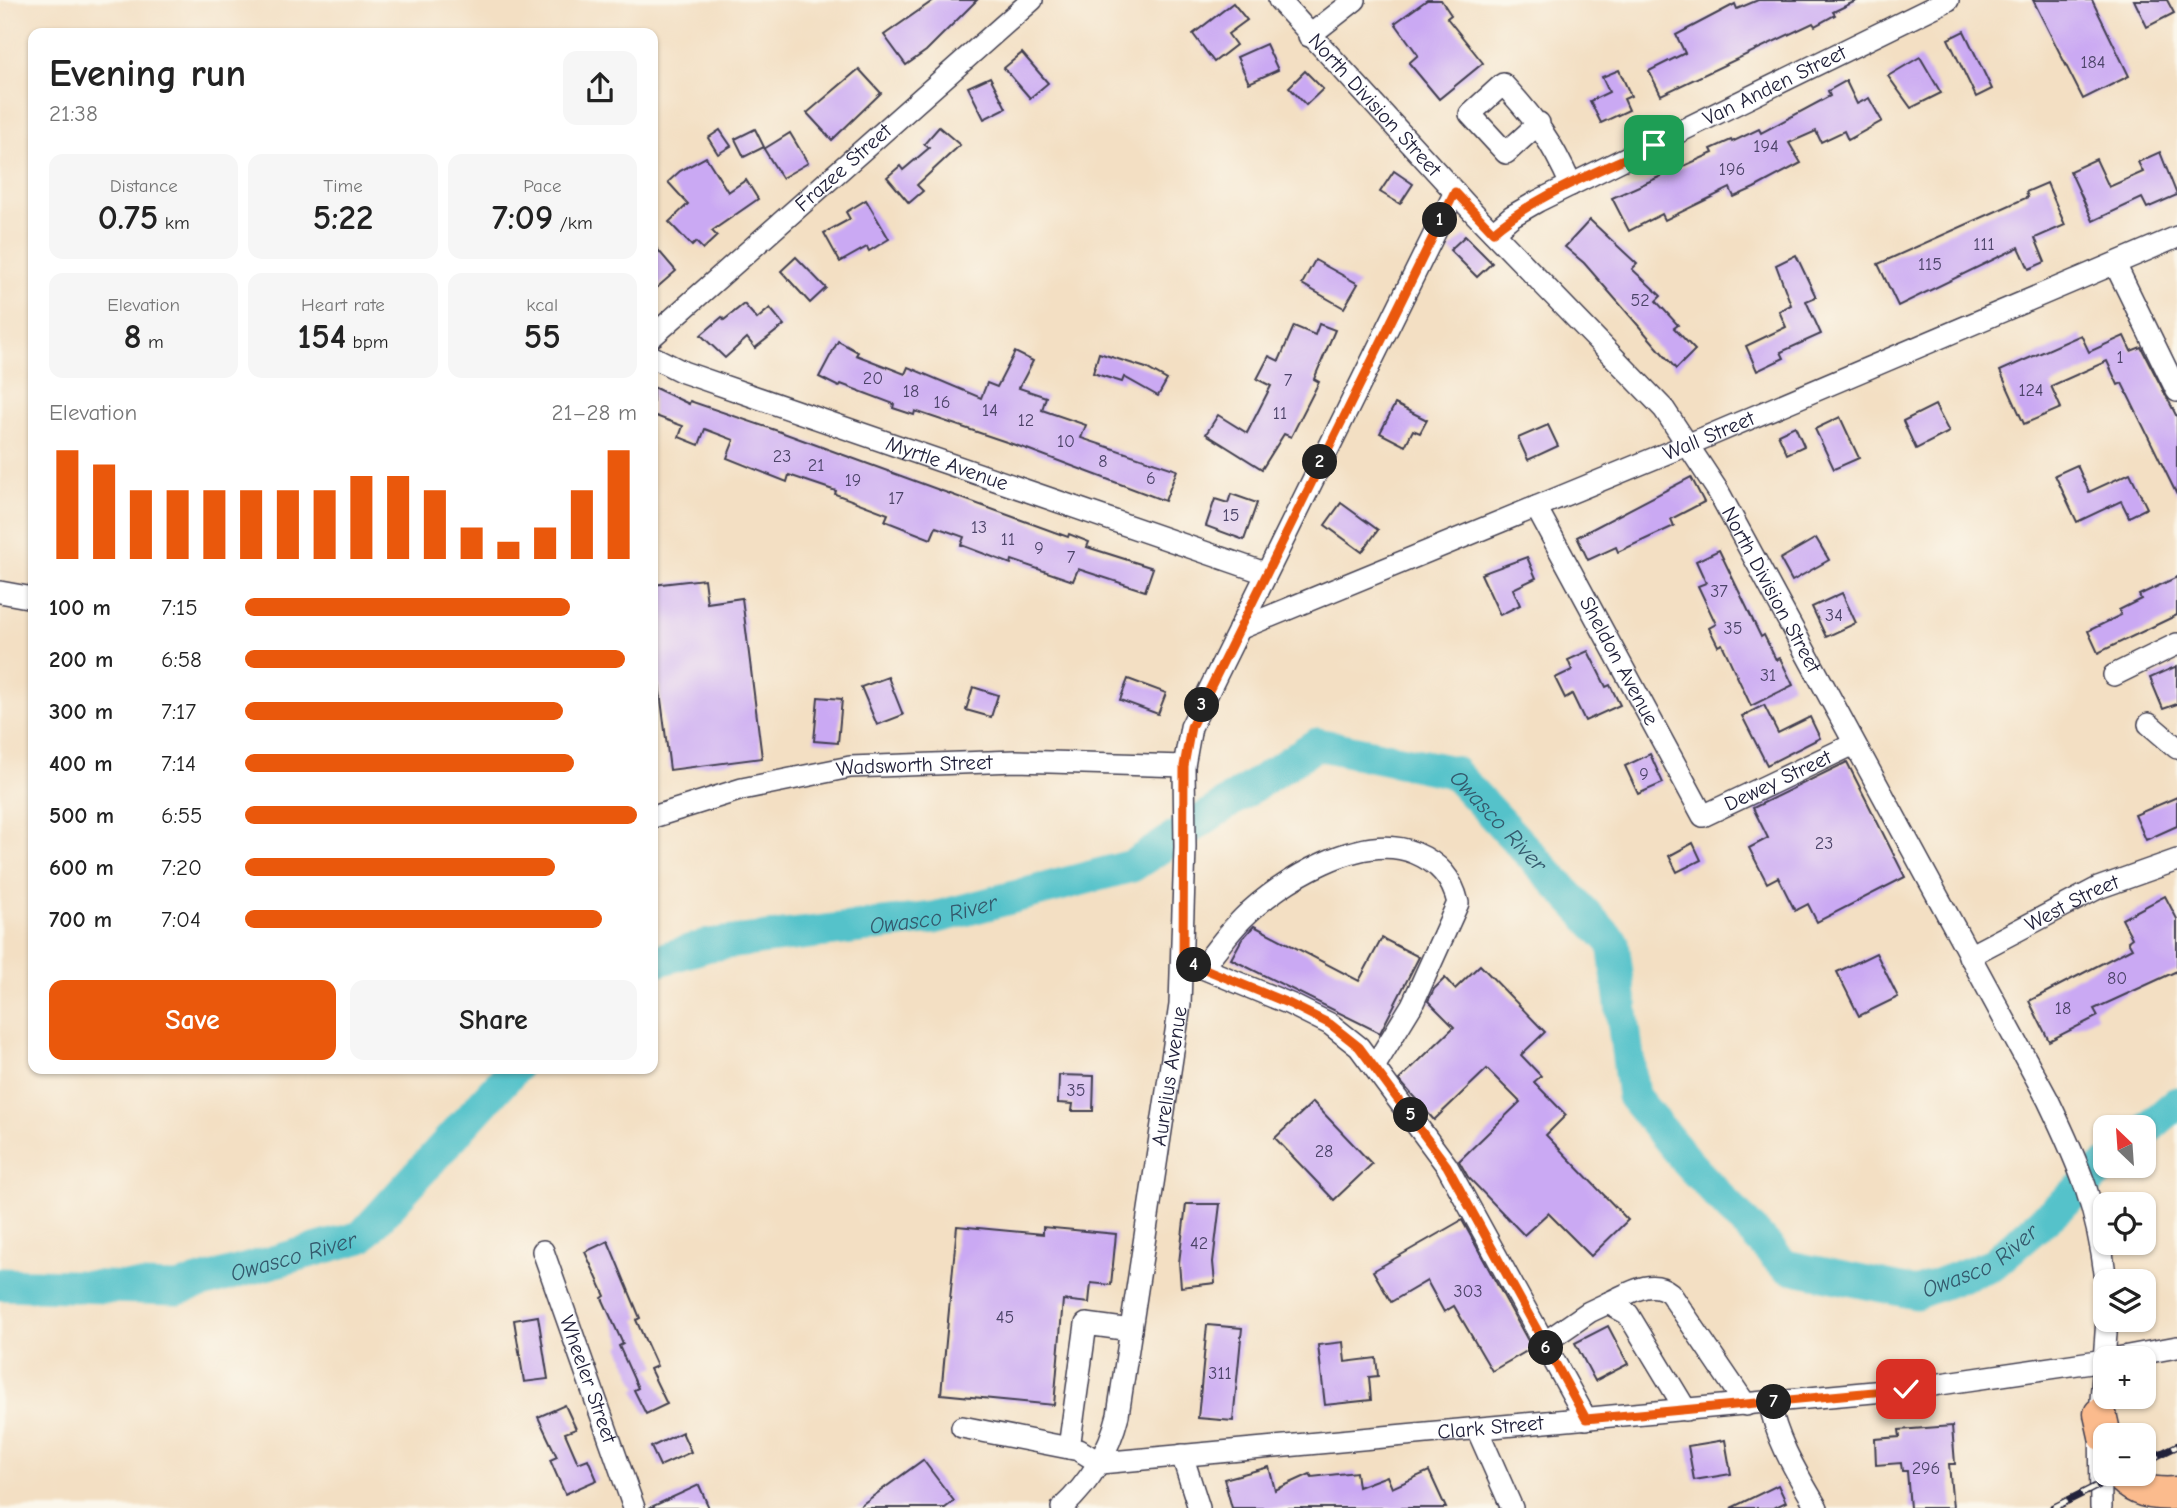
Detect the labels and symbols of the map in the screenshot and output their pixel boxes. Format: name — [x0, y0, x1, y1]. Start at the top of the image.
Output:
street label: North Division Street — [1304, 28, 1447, 182]
street label: Van Anden Street — [1699, 40, 1851, 130]
house number: 184 — [2080, 52, 2106, 73]
pin — [1624, 115, 1684, 175]
street label: Frazee Street — [790, 118, 897, 216]
house number: 194 — [1753, 136, 1779, 157]
house number: 196 — [1719, 159, 1745, 180]
pin: 1 — [1422, 202, 1458, 238]
house number: 111 — [1973, 234, 1995, 255]
house number: 115 — [1918, 254, 1942, 275]
house number: 52 — [1630, 290, 1650, 311]
house number: 1 — [2116, 347, 2124, 368]
house number: 20 — [863, 368, 883, 389]
house number: 7 — [1284, 370, 1293, 391]
house number: 124 — [2018, 380, 2044, 401]
house number: 18 — [903, 381, 919, 402]
house number: 16 — [934, 392, 950, 413]
house number: 14 — [982, 400, 998, 421]
house number: 11 — [1273, 403, 1287, 424]
street label: Wall Street — [1660, 406, 1759, 465]
house number: 12 — [1018, 410, 1034, 431]
street label: Myrtle Avenue — [883, 431, 1011, 495]
house number: 10 — [1057, 431, 1075, 452]
pin: 2 — [1302, 444, 1338, 480]
house number: 23 — [773, 446, 791, 467]
house number: 8 — [1098, 451, 1108, 472]
house number: 21 — [808, 455, 824, 476]
house number: 6 — [1146, 468, 1156, 489]
house number: 19 — [845, 470, 861, 491]
house number: 17 — [888, 488, 904, 509]
street label: North Division Street — [1717, 502, 1826, 677]
house number: 15 — [1223, 505, 1239, 526]
house number: 13 — [971, 517, 987, 538]
house number: 11 — [1001, 529, 1015, 550]
house number: 9 — [1034, 538, 1044, 559]
house number: 7 — [1067, 547, 1076, 568]
house number: 37 — [1710, 581, 1728, 602]
street label: Sheldon Avenue — [1575, 592, 1664, 730]
house number: 34 — [1825, 605, 1843, 626]
house number: 35 — [1724, 618, 1742, 639]
house number: 31 — [1760, 665, 1776, 686]
pin: 3 — [1184, 688, 1220, 722]
street label: Dewey Street — [1720, 744, 1836, 816]
street label: Wadsworth Street — [834, 750, 994, 781]
water label: Owasco River — [1444, 764, 1553, 878]
house number: 9 — [1639, 764, 1649, 785]
house number: 23 — [1815, 833, 1833, 854]
street label: West Street — [2021, 869, 2123, 936]
water label: Owasco River — [868, 889, 1001, 940]
pin: 4 — [1176, 948, 1212, 982]
house number: 80 — [2107, 968, 2127, 989]
house number: 18 — [2055, 998, 2071, 1019]
street label: Aurelius Avenue — [1147, 1004, 1192, 1148]
house number: 35 — [1067, 1080, 1085, 1101]
pin: 5 — [1394, 1098, 1428, 1132]
north arrow — [2093, 1115, 2156, 1178]
house number: 28 — [1315, 1141, 1333, 1162]
water label: Owasco River — [1918, 1218, 2044, 1303]
water label: Owasco River — [227, 1226, 360, 1287]
house number: 42 — [1190, 1233, 1208, 1254]
house number: 303 — [1453, 1281, 1483, 1302]
house number: 45 — [996, 1307, 1014, 1328]
street label: Wheeler Street — [555, 1312, 622, 1447]
pin: 6 — [1528, 1330, 1564, 1366]
pin — [1876, 1359, 1936, 1419]
house number: 311 — [1208, 1363, 1232, 1384]
pin: 7 — [1756, 1384, 1792, 1420]
street label: Clark Street — [1436, 1410, 1545, 1444]
house number: 296 — [1912, 1458, 1940, 1479]

